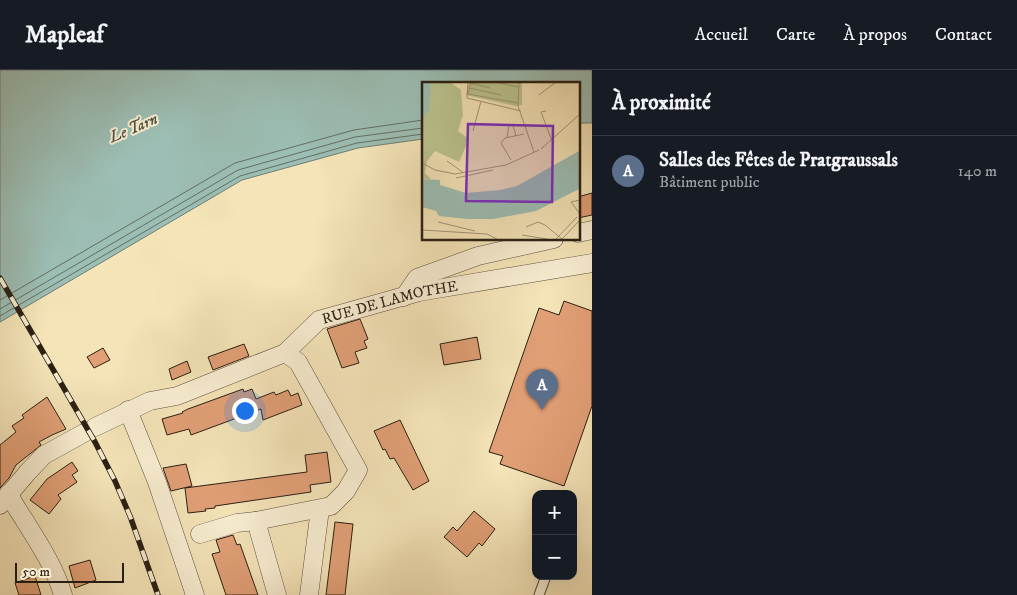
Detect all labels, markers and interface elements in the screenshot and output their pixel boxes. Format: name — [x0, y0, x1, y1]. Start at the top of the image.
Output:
text: Mapleaf — [25, 20, 104, 50]
text: Accueil — [695, 24, 748, 46]
text: Carte — [776, 24, 815, 46]
text: À propos — [843, 24, 907, 46]
text: Contact — [935, 24, 992, 46]
inset map — [422, 82, 580, 240]
text: À proximité — [612, 90, 711, 116]
water label: Le Tarn — [105, 109, 161, 147]
text: Salles des Fêtes de Pratgraussals — [659, 149, 898, 172]
text: A — [623, 161, 633, 181]
text: 140 m — [958, 161, 997, 181]
text: Bâtiment public — [659, 172, 760, 192]
street label: RUE DE LAMOTHE — [320, 277, 459, 329]
pin: A — [526, 369, 558, 410]
your location — [232, 398, 258, 424]
map controls — [532, 490, 577, 580]
button: + — [532, 490, 577, 535]
button: − — [532, 535, 577, 580]
scale bar — [15, 560, 124, 583]
text: 50 m — [22, 563, 50, 581]

